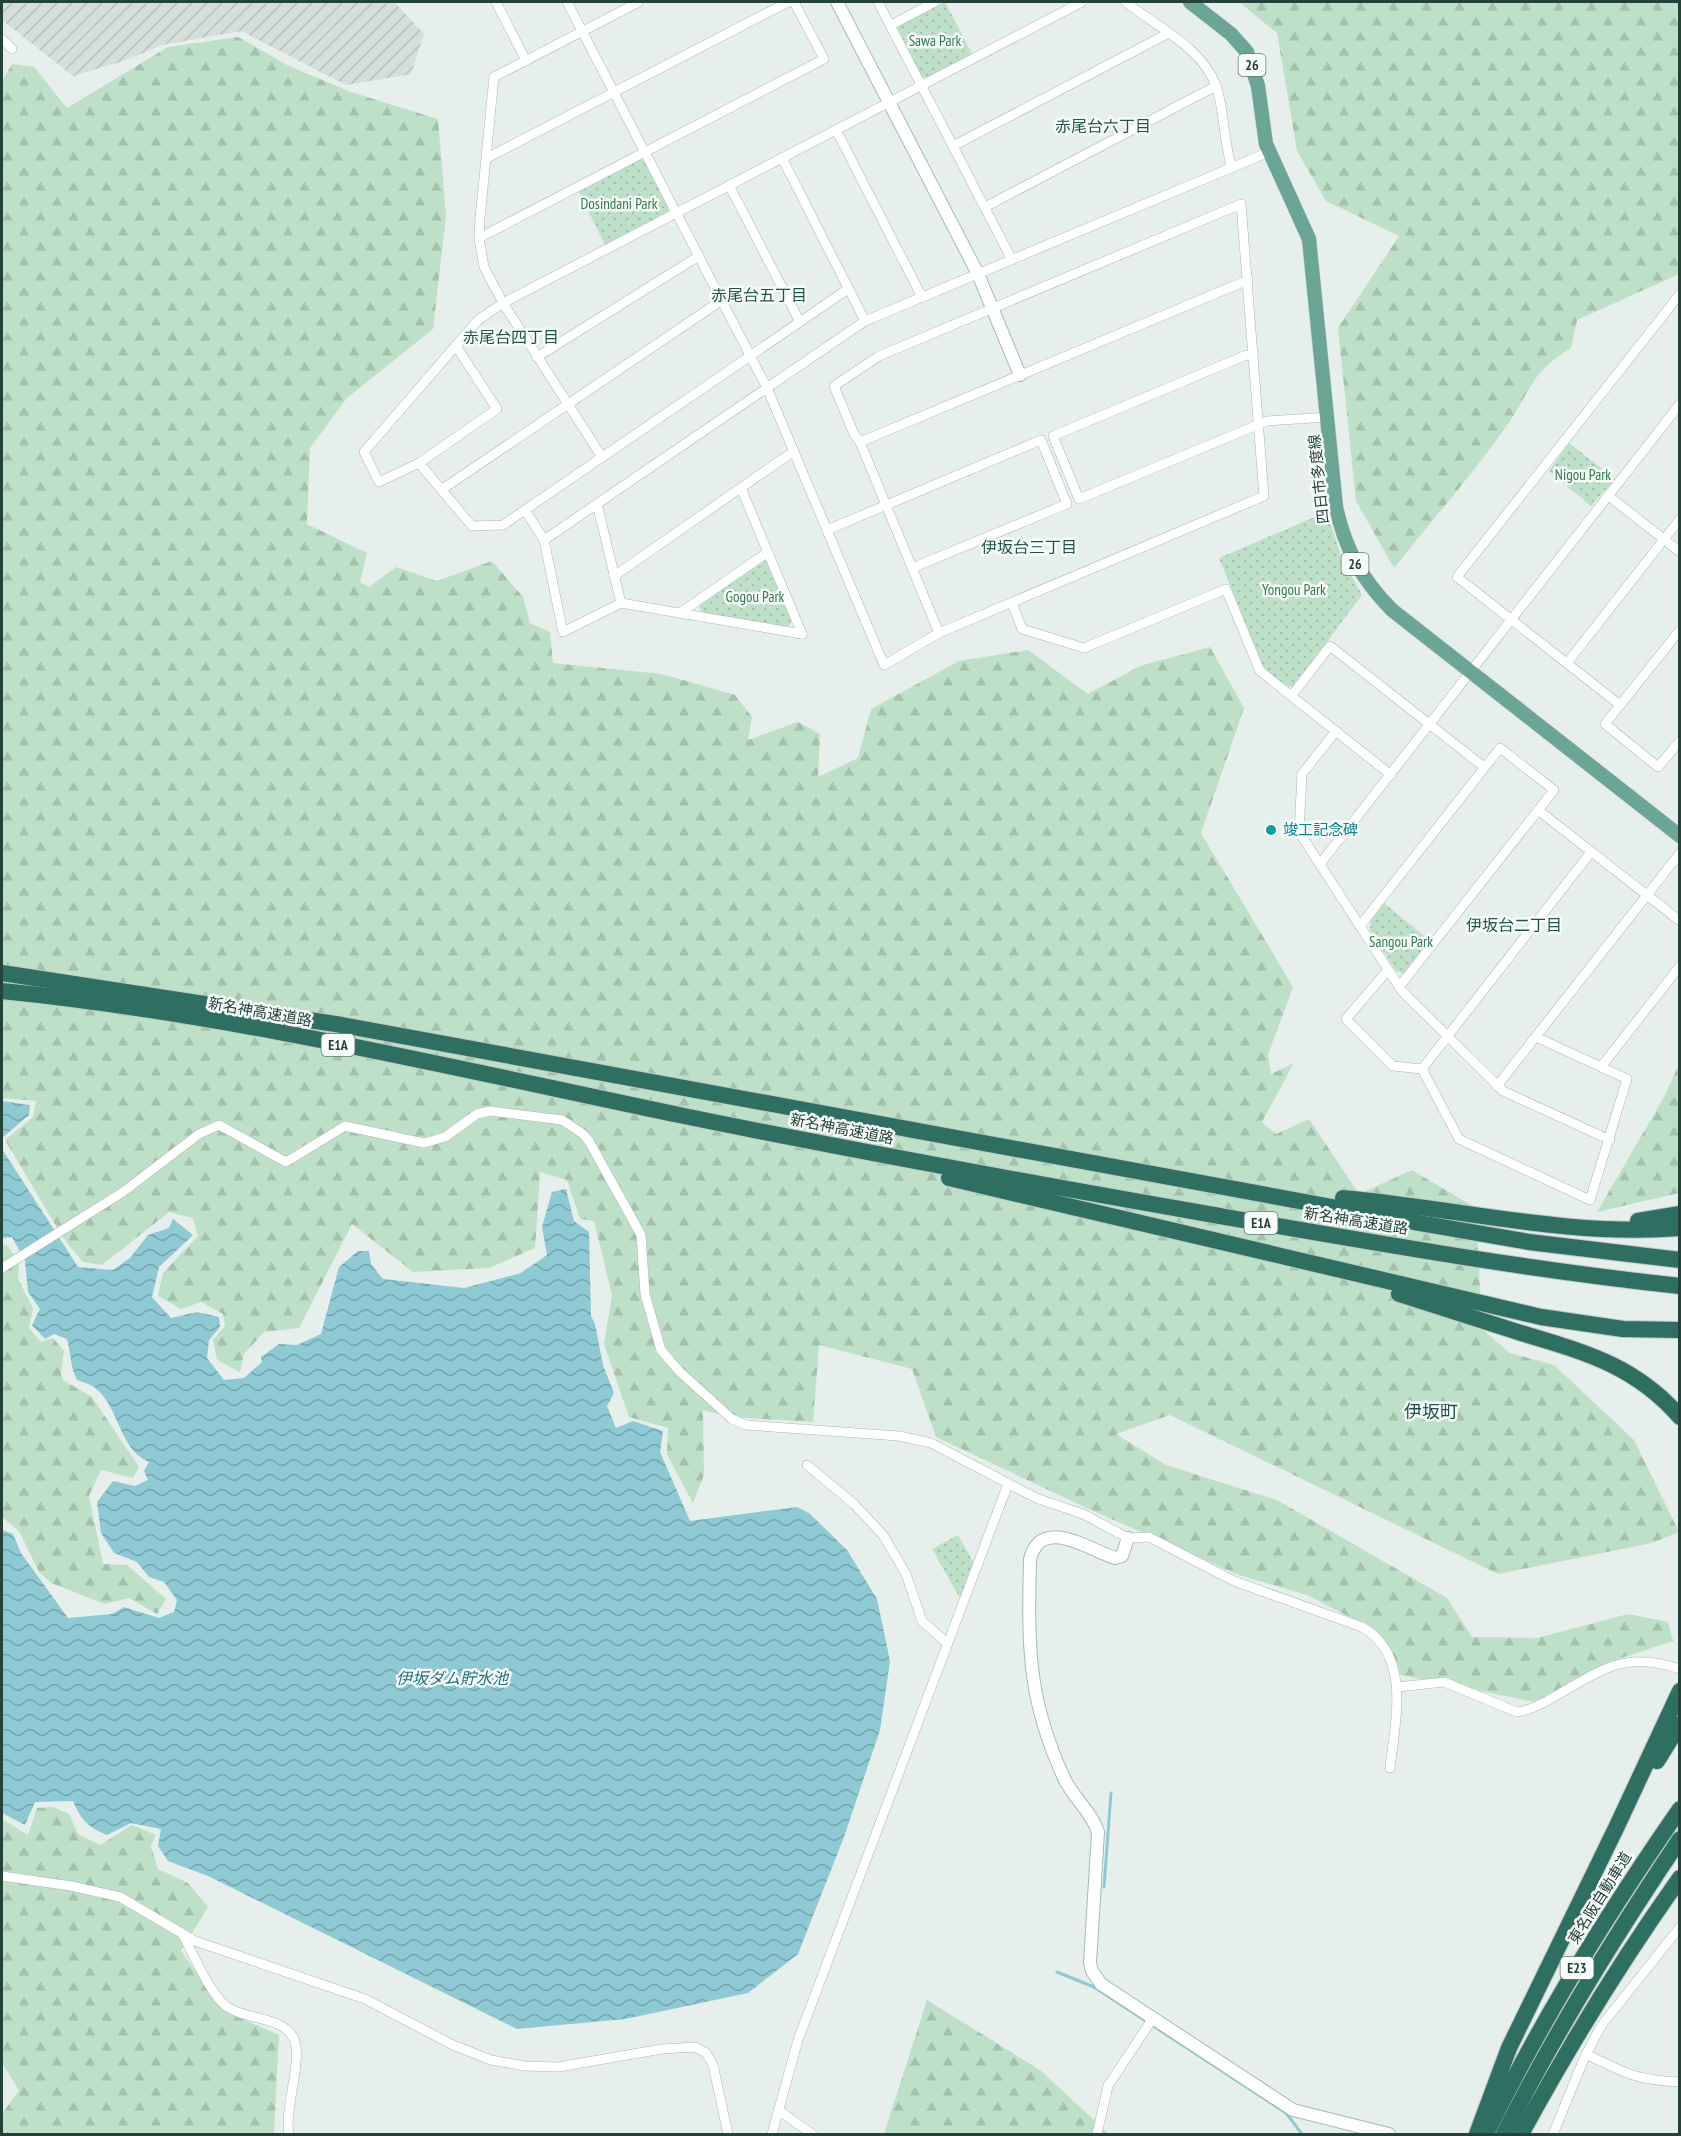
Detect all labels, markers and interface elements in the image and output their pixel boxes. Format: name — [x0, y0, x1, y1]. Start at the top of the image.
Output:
park label: Sawa Park — [909, 31, 962, 50]
road number: 26 — [1238, 54, 1266, 76]
district label: 赤尾台六丁目 — [1055, 116, 1151, 136]
park label: Dosindani Park — [580, 194, 658, 213]
district label: 赤尾台五丁目 — [711, 285, 807, 305]
district label: 赤尾台四丁目 — [463, 327, 559, 347]
street label: 四日市多度線 — [1304, 433, 1333, 525]
park label: Nigou Park — [1555, 465, 1611, 484]
district label: 伊坂台三丁目 — [981, 537, 1077, 557]
road number: 26 — [1342, 553, 1368, 575]
park label: Yongou Park — [1262, 580, 1326, 599]
park label: Gogou Park — [726, 587, 785, 606]
place label: 竣工記念碑 — [1283, 820, 1358, 839]
marker: 竣工記念碑 — [1264, 823, 1278, 837]
district label: 伊坂台二丁目 — [1466, 915, 1562, 935]
park label: Sangou Park — [1369, 932, 1433, 951]
street label: 新名神高速道路 — [207, 993, 313, 1030]
road number: E1A — [322, 1034, 354, 1056]
street label: 新名神高速道路 — [789, 1109, 895, 1148]
street label: 新名神高速道路 — [1303, 1203, 1409, 1238]
road number: E1A — [1244, 1212, 1278, 1234]
district label: 伊坂町 — [1404, 1400, 1458, 1423]
water label: 伊坂ダム貯水池 — [396, 1668, 510, 1688]
street label: 東名阪自動車道 — [1564, 1848, 1635, 1947]
road number: E23 — [1560, 1957, 1594, 1979]

